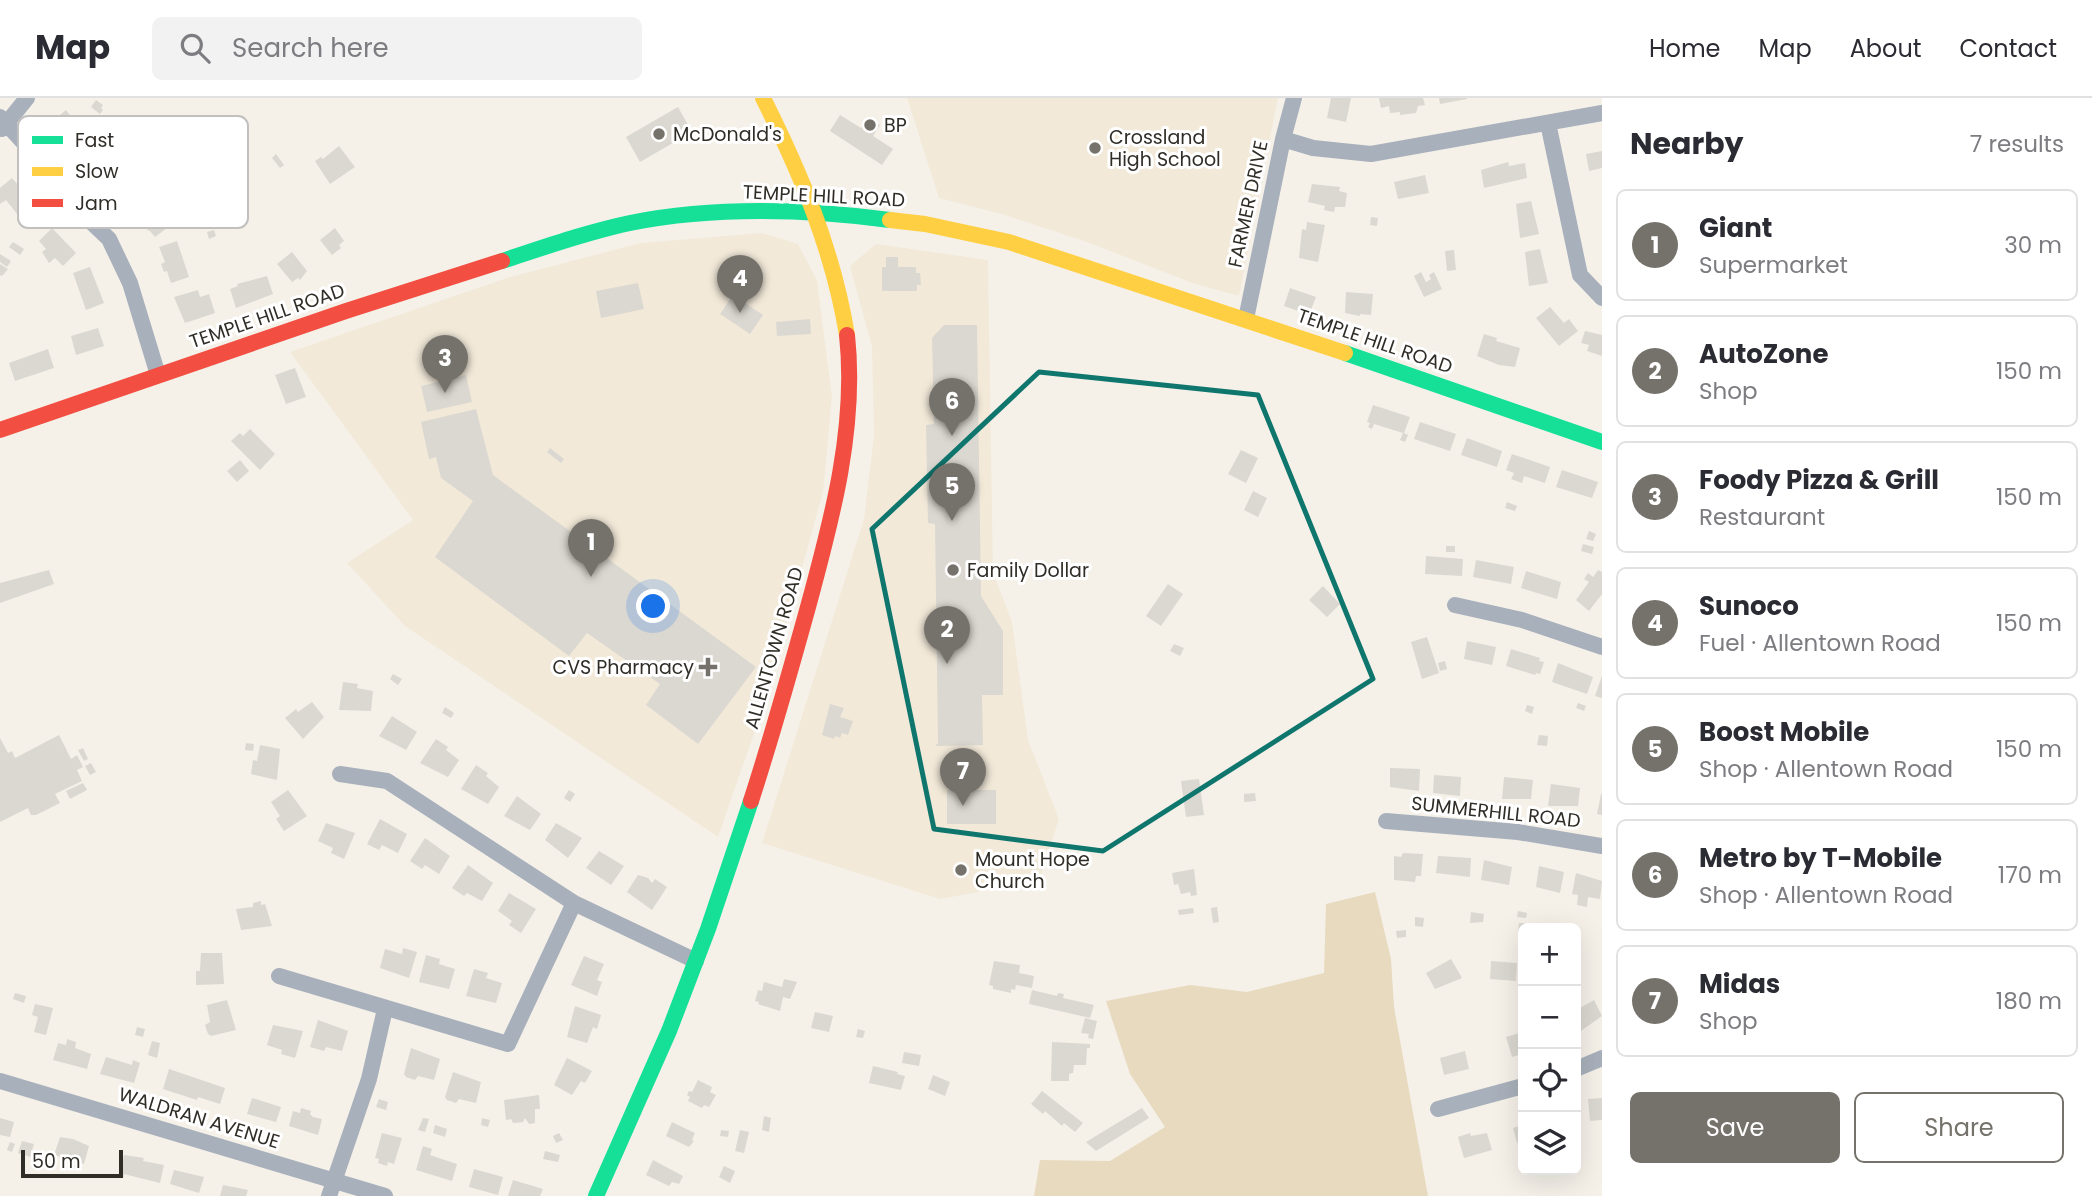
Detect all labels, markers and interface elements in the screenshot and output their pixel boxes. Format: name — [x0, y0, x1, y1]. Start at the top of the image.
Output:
search box — [152, 17, 642, 80]
text: Map — [35, 24, 110, 71]
icon: search — [176, 29, 214, 67]
text: Search here — [232, 30, 389, 66]
text: Home — [1649, 32, 1721, 65]
text: Map — [1759, 32, 1812, 65]
text: About — [1850, 32, 1921, 65]
text: Contact — [1959, 32, 2057, 65]
place label: BP — [884, 112, 907, 139]
legend — [18, 116, 248, 228]
marker: BP — [862, 117, 878, 133]
place label: McDonald's — [673, 121, 782, 148]
text: Nearby — [1630, 122, 1744, 165]
place label: Crossland High School — [1109, 124, 1221, 173]
marker: McDonald's — [651, 126, 667, 142]
text: Fast — [75, 127, 114, 154]
text: 7 results — [1970, 128, 2064, 160]
street label: FARMER DRIVE — [1221, 138, 1275, 270]
marker: Crossland High School — [1087, 140, 1103, 156]
text: Slow — [75, 158, 119, 185]
street label: TEMPLE HILL ROAD — [742, 178, 906, 214]
text: Jam — [75, 190, 117, 217]
text: Giant — [1699, 210, 1772, 246]
text: 1 — [1651, 229, 1659, 261]
text: 30 m — [2004, 229, 2062, 261]
text: Supermarket — [1699, 249, 1848, 281]
pin: 4 — [717, 255, 763, 313]
street label: TEMPLE HILL ROAD — [186, 277, 348, 355]
street label: TEMPLE HILL ROAD — [1294, 302, 1456, 380]
pin: 3 — [422, 335, 468, 393]
text: AutoZone — [1699, 336, 1828, 372]
text: 2 — [1648, 355, 1662, 387]
text: 150 m — [1996, 355, 2062, 387]
text: Shop — [1699, 375, 1758, 407]
pin: 6 — [929, 378, 975, 436]
text: Foody Pizza & Grill — [1699, 462, 1939, 498]
pin: 5 — [929, 463, 975, 521]
text: 3 — [1648, 481, 1662, 513]
text: 150 m — [1996, 481, 2062, 513]
text: Restaurant — [1699, 501, 1825, 533]
pin: 1 — [568, 519, 614, 577]
place label: Family Dollar — [967, 557, 1089, 584]
marker: Family Dollar — [945, 562, 961, 578]
street label: ALLENTOWN ROAD — [738, 564, 810, 732]
text: Sunoco — [1699, 588, 1799, 624]
your location — [636, 589, 670, 623]
pin: 2 — [924, 606, 970, 664]
text: 4 — [1647, 607, 1663, 639]
text: 150 m — [1996, 607, 2062, 639]
text: Fuel · Allentown Road — [1699, 627, 1941, 659]
place label: CVS Pharmacy — [553, 654, 694, 681]
marker: CVS Pharmacy — [700, 659, 716, 675]
text: Boost Mobile — [1699, 714, 1869, 750]
text: 5 — [1648, 733, 1662, 765]
text: 150 m — [1996, 733, 2062, 765]
pin: 7 — [940, 748, 986, 806]
text: Shop · Allentown Road — [1699, 753, 1953, 785]
street label: SUMMERHILL ROAD — [1410, 790, 1582, 834]
text: Metro by T-Mobile — [1699, 840, 1942, 876]
place label: Mount Hope Church — [975, 846, 1090, 895]
text: 6 — [1648, 859, 1662, 891]
text: 170 m — [1998, 859, 2062, 891]
marker: Mount Hope Church — [953, 862, 969, 878]
text: Shop · Allentown Road — [1699, 879, 1953, 911]
map controls — [1518, 923, 1581, 1175]
button: + — [1518, 923, 1581, 986]
text: Midas — [1699, 966, 1780, 1002]
text: 7 — [1649, 985, 1661, 1017]
text: 180 m — [1996, 985, 2062, 1017]
button: − — [1518, 986, 1581, 1049]
text: Shop — [1699, 1005, 1758, 1037]
button: locate — [1518, 1049, 1581, 1112]
street label: WALDRAN AVENUE — [115, 1081, 283, 1155]
button: Save — [1630, 1092, 1840, 1163]
button: Share — [1854, 1092, 2064, 1163]
button: layers — [1518, 1112, 1581, 1175]
scale bar — [21, 1147, 122, 1179]
text: 50 m — [32, 1148, 81, 1175]

